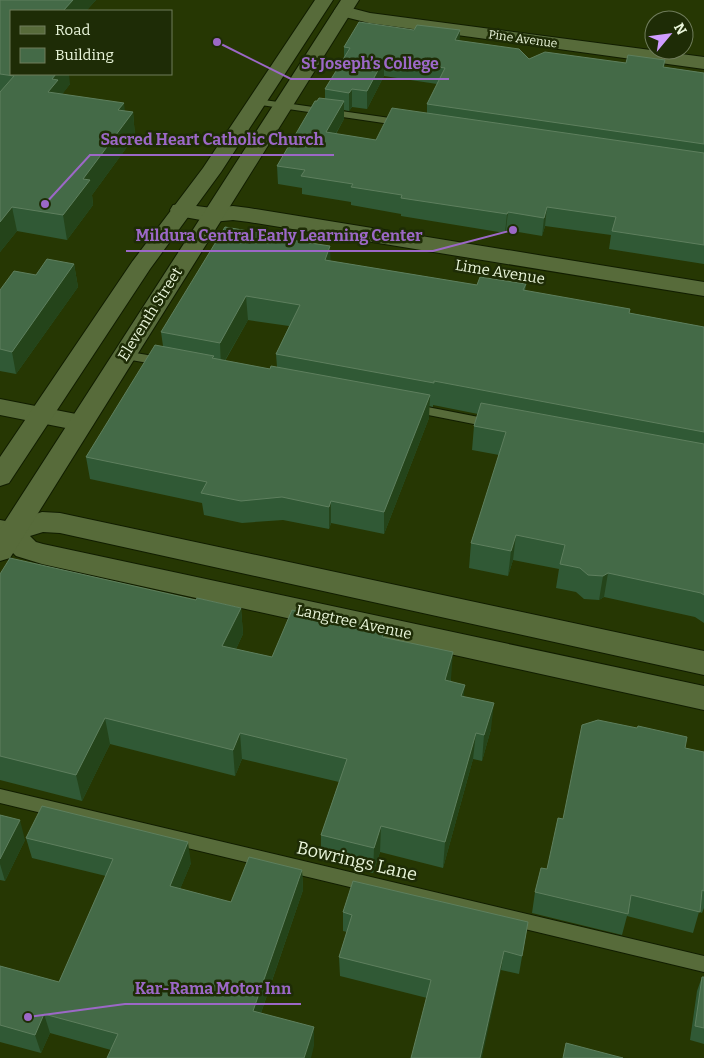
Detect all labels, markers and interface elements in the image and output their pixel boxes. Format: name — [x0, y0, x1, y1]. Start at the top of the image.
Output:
legend — [10, 10, 172, 75]
north arrow — [644, 10, 694, 60]
text: N — [670, 20, 690, 38]
text: Road — [55, 21, 90, 39]
street label: Pine Avenue — [488, 27, 558, 51]
text: Building — [55, 46, 114, 64]
callout: St Joseph’s College — [291, 48, 449, 79]
text: St Joseph’s College — [301, 54, 439, 73]
callout: Sacred Heart Catholic Church — [90, 124, 334, 155]
text: Sacred Heart Catholic Church — [100, 130, 324, 149]
callout: Mildura Central Early Learning Center — [126, 220, 433, 251]
text: Mildura Central Early Learning Center — [136, 226, 423, 245]
street label: Lime Avenue — [454, 256, 546, 288]
street label: Eleventh Street — [114, 263, 186, 364]
street label: Langtree Avenue — [294, 601, 414, 643]
street label: Bowrings Lane — [295, 836, 419, 886]
callout: Kar-Rama Motor Inn — [125, 973, 301, 1004]
text: Kar-Rama Motor Inn — [135, 979, 292, 998]

